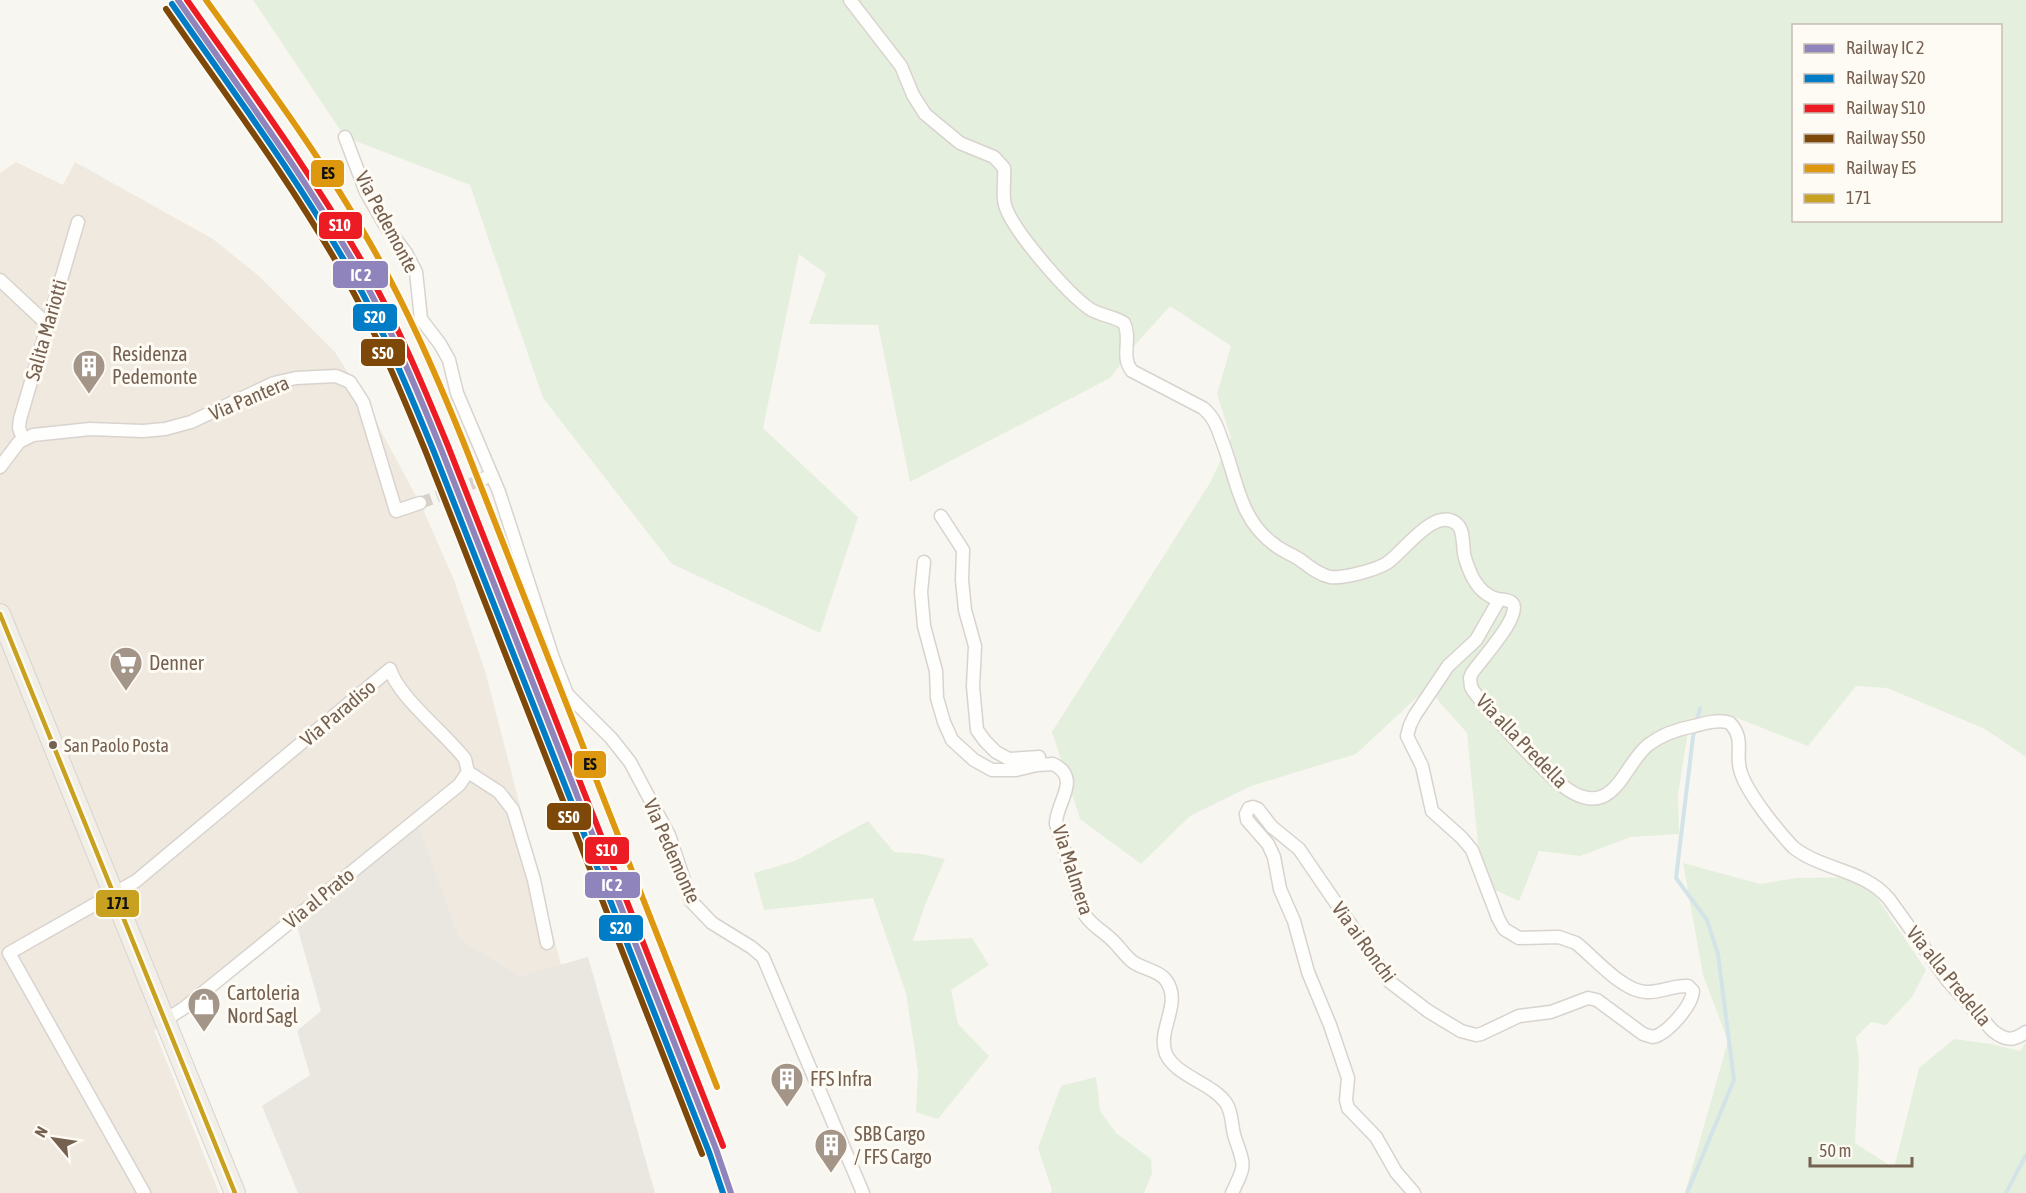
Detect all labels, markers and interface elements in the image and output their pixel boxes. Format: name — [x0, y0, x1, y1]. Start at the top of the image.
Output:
legend — [1792, 24, 2002, 222]
text: Railway IC 2 — [1846, 37, 1925, 58]
text: Railway S20 — [1846, 67, 1925, 88]
text: Railway S10 — [1846, 97, 1925, 118]
text: Railway S50 — [1846, 127, 1925, 148]
text: Railway ES — [1846, 157, 1917, 178]
line badge: ES — [310, 159, 345, 188]
text: ES — [321, 164, 335, 182]
street label: Via Pedemonte — [351, 167, 424, 276]
text: 171 — [1846, 187, 1871, 208]
line badge: S10 — [318, 211, 363, 240]
text: S10 — [329, 216, 351, 234]
line badge: IC 2 — [332, 260, 389, 289]
text: IC 2 — [351, 266, 372, 284]
street label: Salita Mariotti — [20, 277, 71, 383]
line badge: S20 — [352, 303, 398, 332]
text: S20 — [364, 308, 386, 326]
line badge: S50 — [360, 338, 406, 367]
place label: Residenza Pedemonte — [112, 342, 197, 388]
text: S50 — [372, 344, 394, 362]
building icon: Residenza Pedemonte — [71, 348, 107, 395]
street label: Via Pantera — [206, 370, 292, 425]
supermarket icon: Denner — [108, 645, 144, 692]
place label: Denner — [149, 651, 205, 674]
street label: Via Paradiso — [296, 675, 380, 751]
street label: Via alla Predella — [1472, 689, 1573, 792]
place label: San Paolo Posta — [64, 735, 169, 756]
marker: San Paolo Posta — [47, 739, 59, 751]
line badge: ES — [573, 750, 607, 779]
text: ES — [583, 755, 597, 773]
street label: Via Pedemonte — [639, 795, 706, 907]
line badge: S50 — [546, 802, 592, 831]
text: S50 — [558, 808, 580, 826]
street label: Via Malmera — [1048, 822, 1099, 917]
line badge: S10 — [584, 836, 630, 865]
text: S10 — [596, 841, 618, 859]
street label: Via al Prato — [279, 862, 358, 933]
line badge: IC 2 — [584, 871, 641, 899]
text: IC 2 — [602, 876, 623, 894]
line badge: 171 — [95, 889, 140, 918]
text: 171 — [107, 894, 130, 912]
street label: Via ai Ronchi — [1328, 897, 1401, 986]
line badge: S20 — [598, 914, 644, 942]
text: S20 — [610, 919, 632, 937]
street label: Via alla Predella — [1902, 921, 1997, 1030]
place label: Cartoleria Nord Sagl — [227, 981, 300, 1027]
shop icon: Cartoleria Nord Sagl — [186, 986, 222, 1033]
building icon: FFS Infra — [769, 1061, 805, 1108]
place label: FFS Infra — [810, 1067, 872, 1090]
north arrow — [24, 1109, 84, 1169]
place label: SBB Cargo / FFS Cargo — [854, 1122, 932, 1168]
text: N — [31, 1123, 51, 1140]
building icon: SBB Cargo / FFS Cargo — [813, 1127, 849, 1174]
scale bar — [1810, 1130, 1912, 1168]
text: 50 m — [1819, 1140, 1851, 1161]

